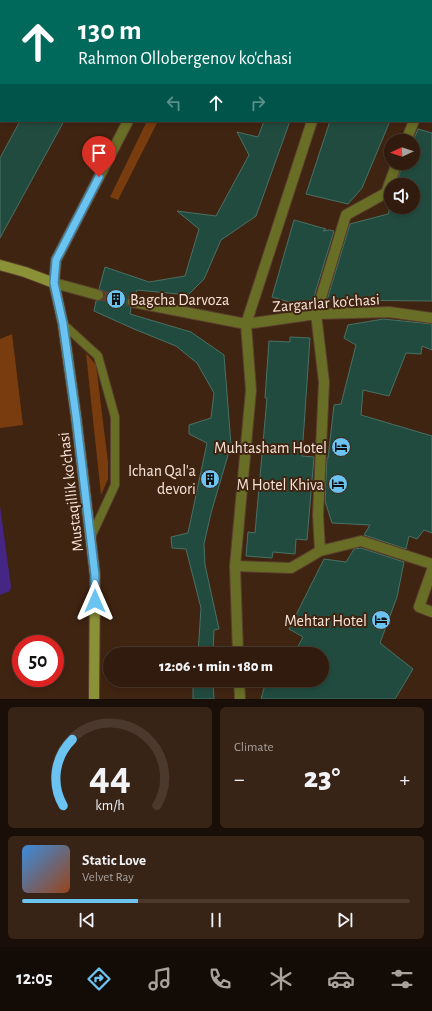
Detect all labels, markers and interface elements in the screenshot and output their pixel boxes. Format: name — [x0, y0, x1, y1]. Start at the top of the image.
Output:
icon: ahead — [12, 16, 64, 68]
text: 130 m — [78, 17, 142, 45]
text: Rahmon Ollobergenov ko'chasi — [78, 50, 292, 68]
icon: left — [163, 92, 185, 114]
icon: ahead — [205, 92, 227, 114]
icon: right — [247, 92, 269, 114]
north arrow — [384, 134, 420, 170]
map controls — [384, 134, 420, 214]
pin — [82, 136, 116, 177]
icon: arrive — [88, 142, 110, 164]
button: sound — [384, 178, 420, 214]
building icon: Bagcha Darvoza — [105, 288, 127, 310]
street label: Zargarlar ko'chasi — [272, 291, 380, 315]
place label: Bagcha Darvoza — [130, 292, 229, 308]
street label: Mustaqillik ko'chasi — [56, 431, 86, 553]
hotel icon: Muhtasham Hotel — [330, 436, 352, 458]
place label: Muhtasham Hotel — [214, 440, 327, 456]
place label: Ichan Qal'a devori — [128, 463, 196, 497]
building icon: Ichan Qal'a devori — [199, 468, 221, 490]
hotel icon: M Hotel Khiva — [327, 473, 349, 495]
place label: M Hotel Khiva — [237, 477, 324, 493]
position arrow — [74, 580, 116, 622]
hotel icon: Mehtar Hotel — [370, 609, 392, 631]
place label: Mehtar Hotel — [284, 613, 367, 629]
speed limit sign: 50 — [12, 635, 64, 687]
text: 12:06 · 1 min · 180 m — [159, 659, 273, 674]
text: Climate — [234, 741, 273, 754]
text: 44 — [89, 755, 131, 796]
text: 23° — [304, 763, 340, 793]
text: − — [234, 768, 245, 790]
text: + — [399, 768, 410, 790]
text: km/h — [95, 798, 125, 812]
text: Static Love — [82, 853, 146, 868]
text: Velvet Ray — [82, 871, 134, 884]
icon: previous — [76, 909, 98, 931]
icon: pause — [205, 909, 227, 931]
icon: next — [334, 909, 356, 931]
icon: directions — [85, 965, 113, 993]
icon: music — [146, 965, 174, 993]
icon: phone — [206, 965, 234, 993]
icon: climate — [267, 965, 295, 993]
icon: car — [327, 965, 355, 993]
icon: filters — [388, 965, 416, 993]
text: 12:05 — [16, 970, 53, 988]

